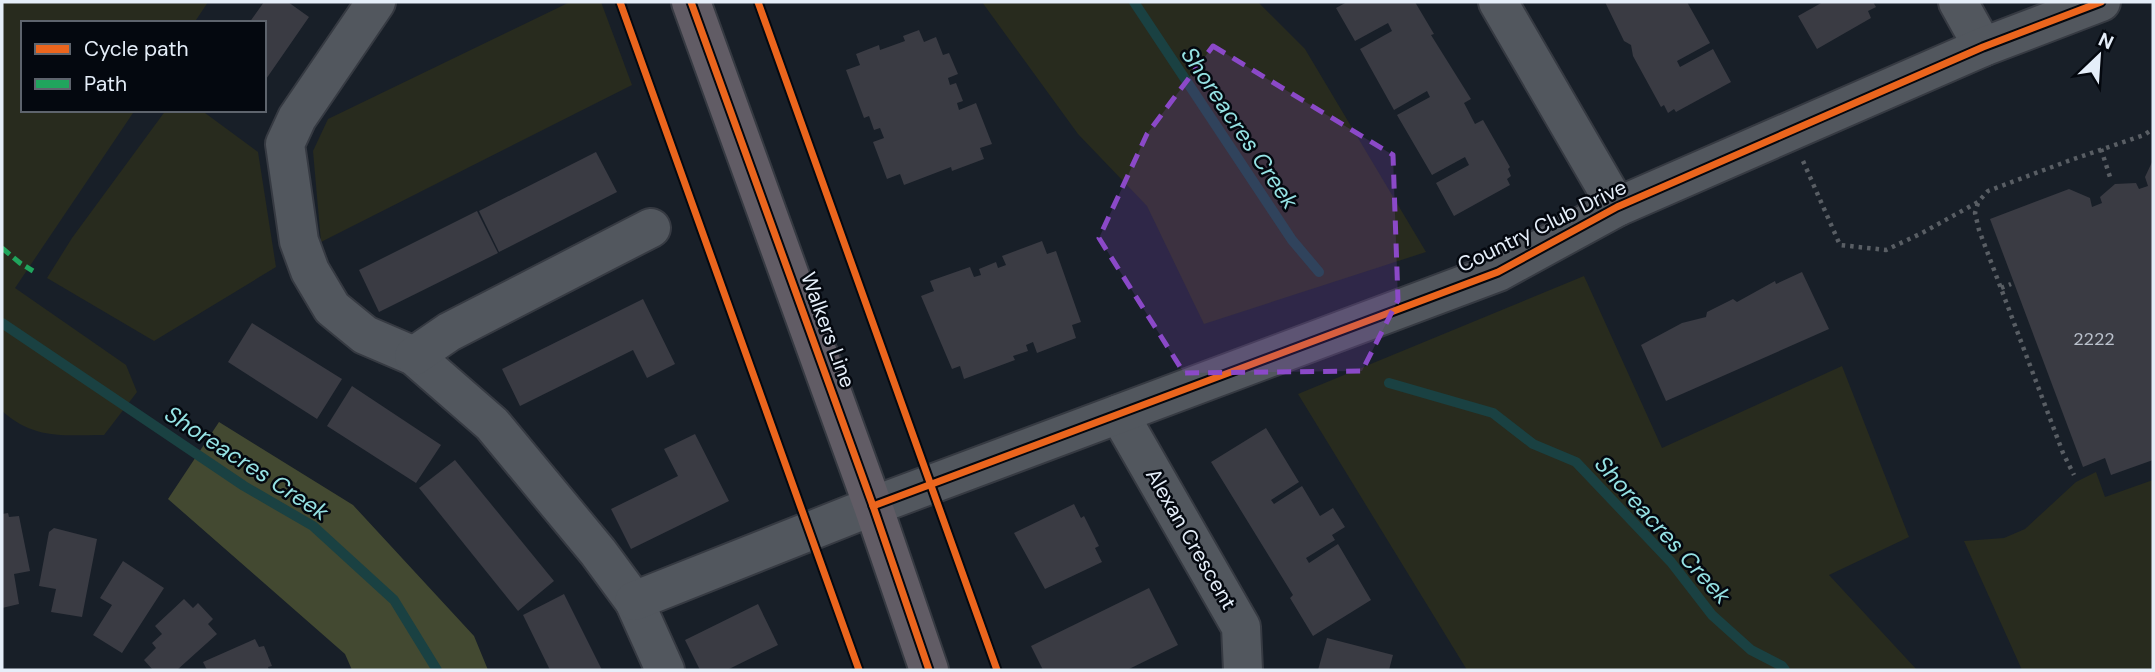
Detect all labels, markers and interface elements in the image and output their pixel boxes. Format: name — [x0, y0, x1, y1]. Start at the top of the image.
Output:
legend — [21, 21, 266, 112]
north arrow — [2064, 21, 2134, 91]
text: N — [2094, 27, 2118, 55]
text: Cycle path — [84, 35, 189, 63]
water label: Shoreacres Creek — [1175, 41, 1306, 215]
text: Path — [84, 70, 127, 98]
street label: Country Club Drive — [1453, 173, 1631, 279]
street label: Walkers Line — [794, 268, 862, 392]
house number: 2222 — [2073, 327, 2115, 351]
water label: Shoreacres Creek — [159, 399, 335, 527]
water label: Shoreacres Creek — [1588, 449, 1738, 611]
street label: Alexan Crescent — [1139, 463, 1243, 615]

